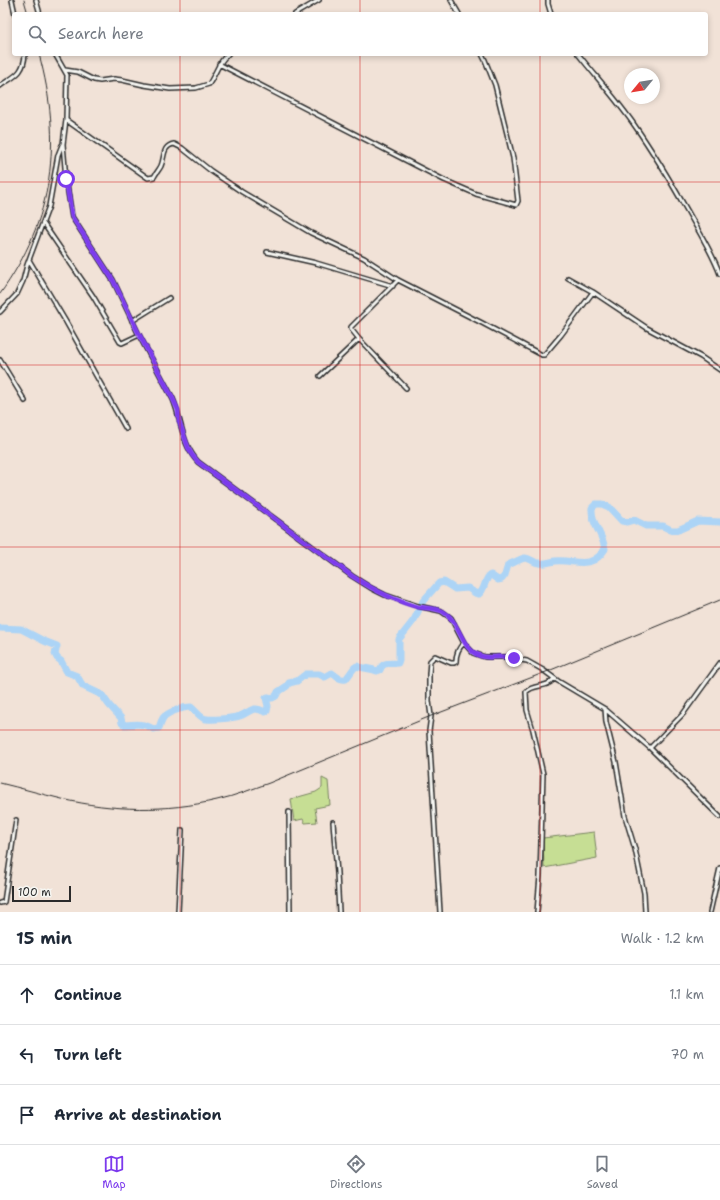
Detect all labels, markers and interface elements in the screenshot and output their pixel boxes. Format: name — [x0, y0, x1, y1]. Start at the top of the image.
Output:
search box — [12, 12, 708, 56]
icon: search — [26, 23, 48, 45]
text: Search here — [58, 24, 144, 44]
north arrow — [624, 68, 660, 104]
route start — [57, 170, 75, 188]
route end — [505, 649, 523, 667]
scale bar — [12, 884, 71, 903]
text: 100 m — [18, 885, 51, 900]
text: 15 min — [16, 927, 72, 949]
text: Walk · 1.2 km — [621, 930, 704, 947]
icon: ahead — [16, 984, 38, 1006]
text: Continue — [54, 985, 122, 1005]
text: 1.1 km — [669, 986, 704, 1003]
icon: left — [16, 1044, 38, 1066]
text: Turn left — [54, 1045, 122, 1065]
text: 70 m — [670, 1046, 704, 1063]
icon: arrive — [16, 1104, 38, 1126]
text: Arrive at destination — [54, 1105, 222, 1125]
tab: Map — [102, 1153, 126, 1192]
tab: Directions — [330, 1153, 382, 1192]
tab: Saved — [587, 1153, 618, 1192]

